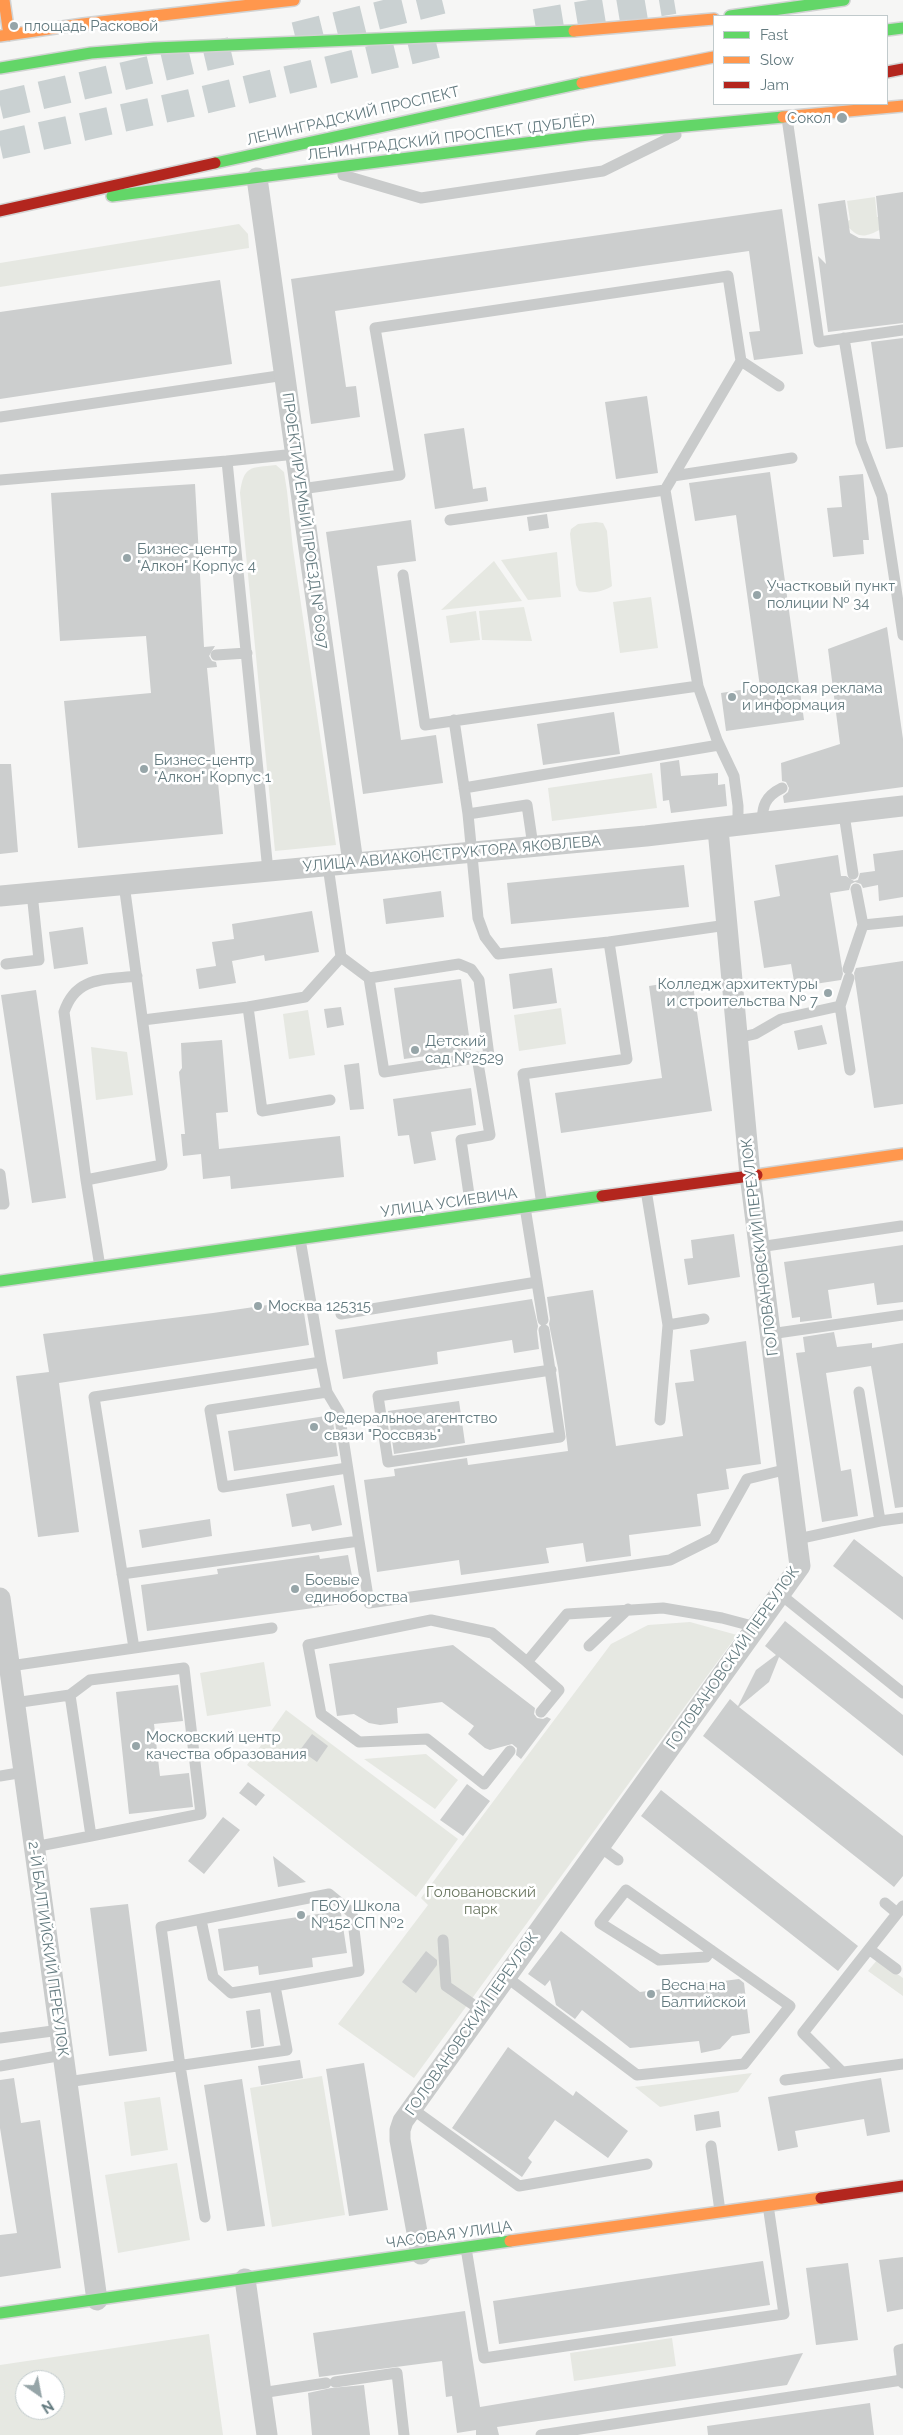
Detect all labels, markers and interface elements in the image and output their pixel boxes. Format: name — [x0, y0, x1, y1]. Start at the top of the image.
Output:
legend — [713, 15, 888, 105]
place label: площадь Расковой — [24, 17, 158, 35]
marker: площадь Расковой — [8, 20, 20, 32]
text: Fast — [760, 26, 788, 44]
text: Slow — [760, 51, 794, 69]
text: Jam — [760, 76, 789, 94]
street label: ЛЕНИНГРАДСКИЙ ПРОСПЕКТ — [245, 83, 461, 149]
place label: Сокол — [787, 109, 831, 127]
street label: ЛЕНИНГРАДСКИЙ ПРОСПЕКТ (ДУБЛЁР) — [306, 111, 596, 165]
marker: Сокол — [835, 111, 849, 125]
street label: ПРОЕКТИРУЕМЫЙ ПРОЕЗД № 6097 — [278, 392, 332, 650]
place label: Бизнес-центр "Алкон" Корпус 4 — [137, 540, 256, 575]
marker: Бизнес-центр "Алкон" Корпус 4 — [121, 552, 133, 564]
place label: Участковый пункт полиции № 34 — [767, 577, 895, 612]
marker: Участковый пункт полиции № 34 — [751, 589, 763, 601]
place label: Городская реклама и информация — [742, 679, 883, 714]
marker: Городская реклама и информация — [726, 691, 738, 703]
place label: Бизнес-центр "Алкон" Корпус 1 — [154, 751, 271, 786]
marker: Бизнес-центр "Алкон" Корпус 1 — [138, 763, 150, 775]
street label: УЛИЦА АВИАКОНСТРУКТОРА ЯКОВЛЕВА — [302, 832, 602, 876]
place label: Колледж архитектуры и строительства № 7 — [657, 975, 818, 1010]
marker: Колледж архитектуры и строительства № 7 — [822, 987, 834, 999]
place label: Детский сад №2529 — [425, 1032, 504, 1067]
marker: Детский сад №2529 — [409, 1044, 421, 1056]
street label: ГОЛОВАНОВСКИЙ ПЕРЕУЛОК — [738, 1137, 782, 1357]
street label: УЛИЦА УСИЕВИЧА — [380, 1185, 518, 1221]
place label: Москва 125315 — [268, 1297, 371, 1315]
marker: Москва 125315 — [252, 1300, 264, 1312]
place label: Федеральное агентство связи "Россвязь" — [324, 1409, 497, 1444]
marker: Федеральное агентство связи "Россвязь" — [308, 1421, 320, 1433]
street label: ГОЛОВАНОВСКИЙ ПЕРЕУЛОК — [663, 1563, 803, 1753]
place label: Боевые единоборства — [305, 1571, 408, 1606]
marker: Боевые единоборства — [289, 1583, 301, 1595]
place label: Московский центр качества образования — [146, 1728, 307, 1763]
marker: Московский центр качества образования — [130, 1740, 142, 1752]
street label: 2-Й БАЛТИЙСКИЙ ПЕРЕУЛОК — [24, 1840, 72, 2058]
park label: Головановский парк — [426, 1883, 536, 1918]
place label: ГБОУ Школа №152 СП №2 — [311, 1897, 404, 1932]
marker: ГБОУ Школа №152 СП №2 — [295, 1909, 307, 1921]
street label: ГОЛОВАНОВСКИЙ ПЕРЕУЛОК — [402, 1929, 542, 2119]
place label: Весна на Балтийской — [661, 1976, 746, 2011]
marker: Весна на Балтийской — [645, 1988, 657, 2000]
street label: ЧАСОВАЯ УЛИЦА — [385, 2217, 513, 2253]
north arrow — [15, 2370, 65, 2420]
text: N — [39, 2397, 56, 2416]

